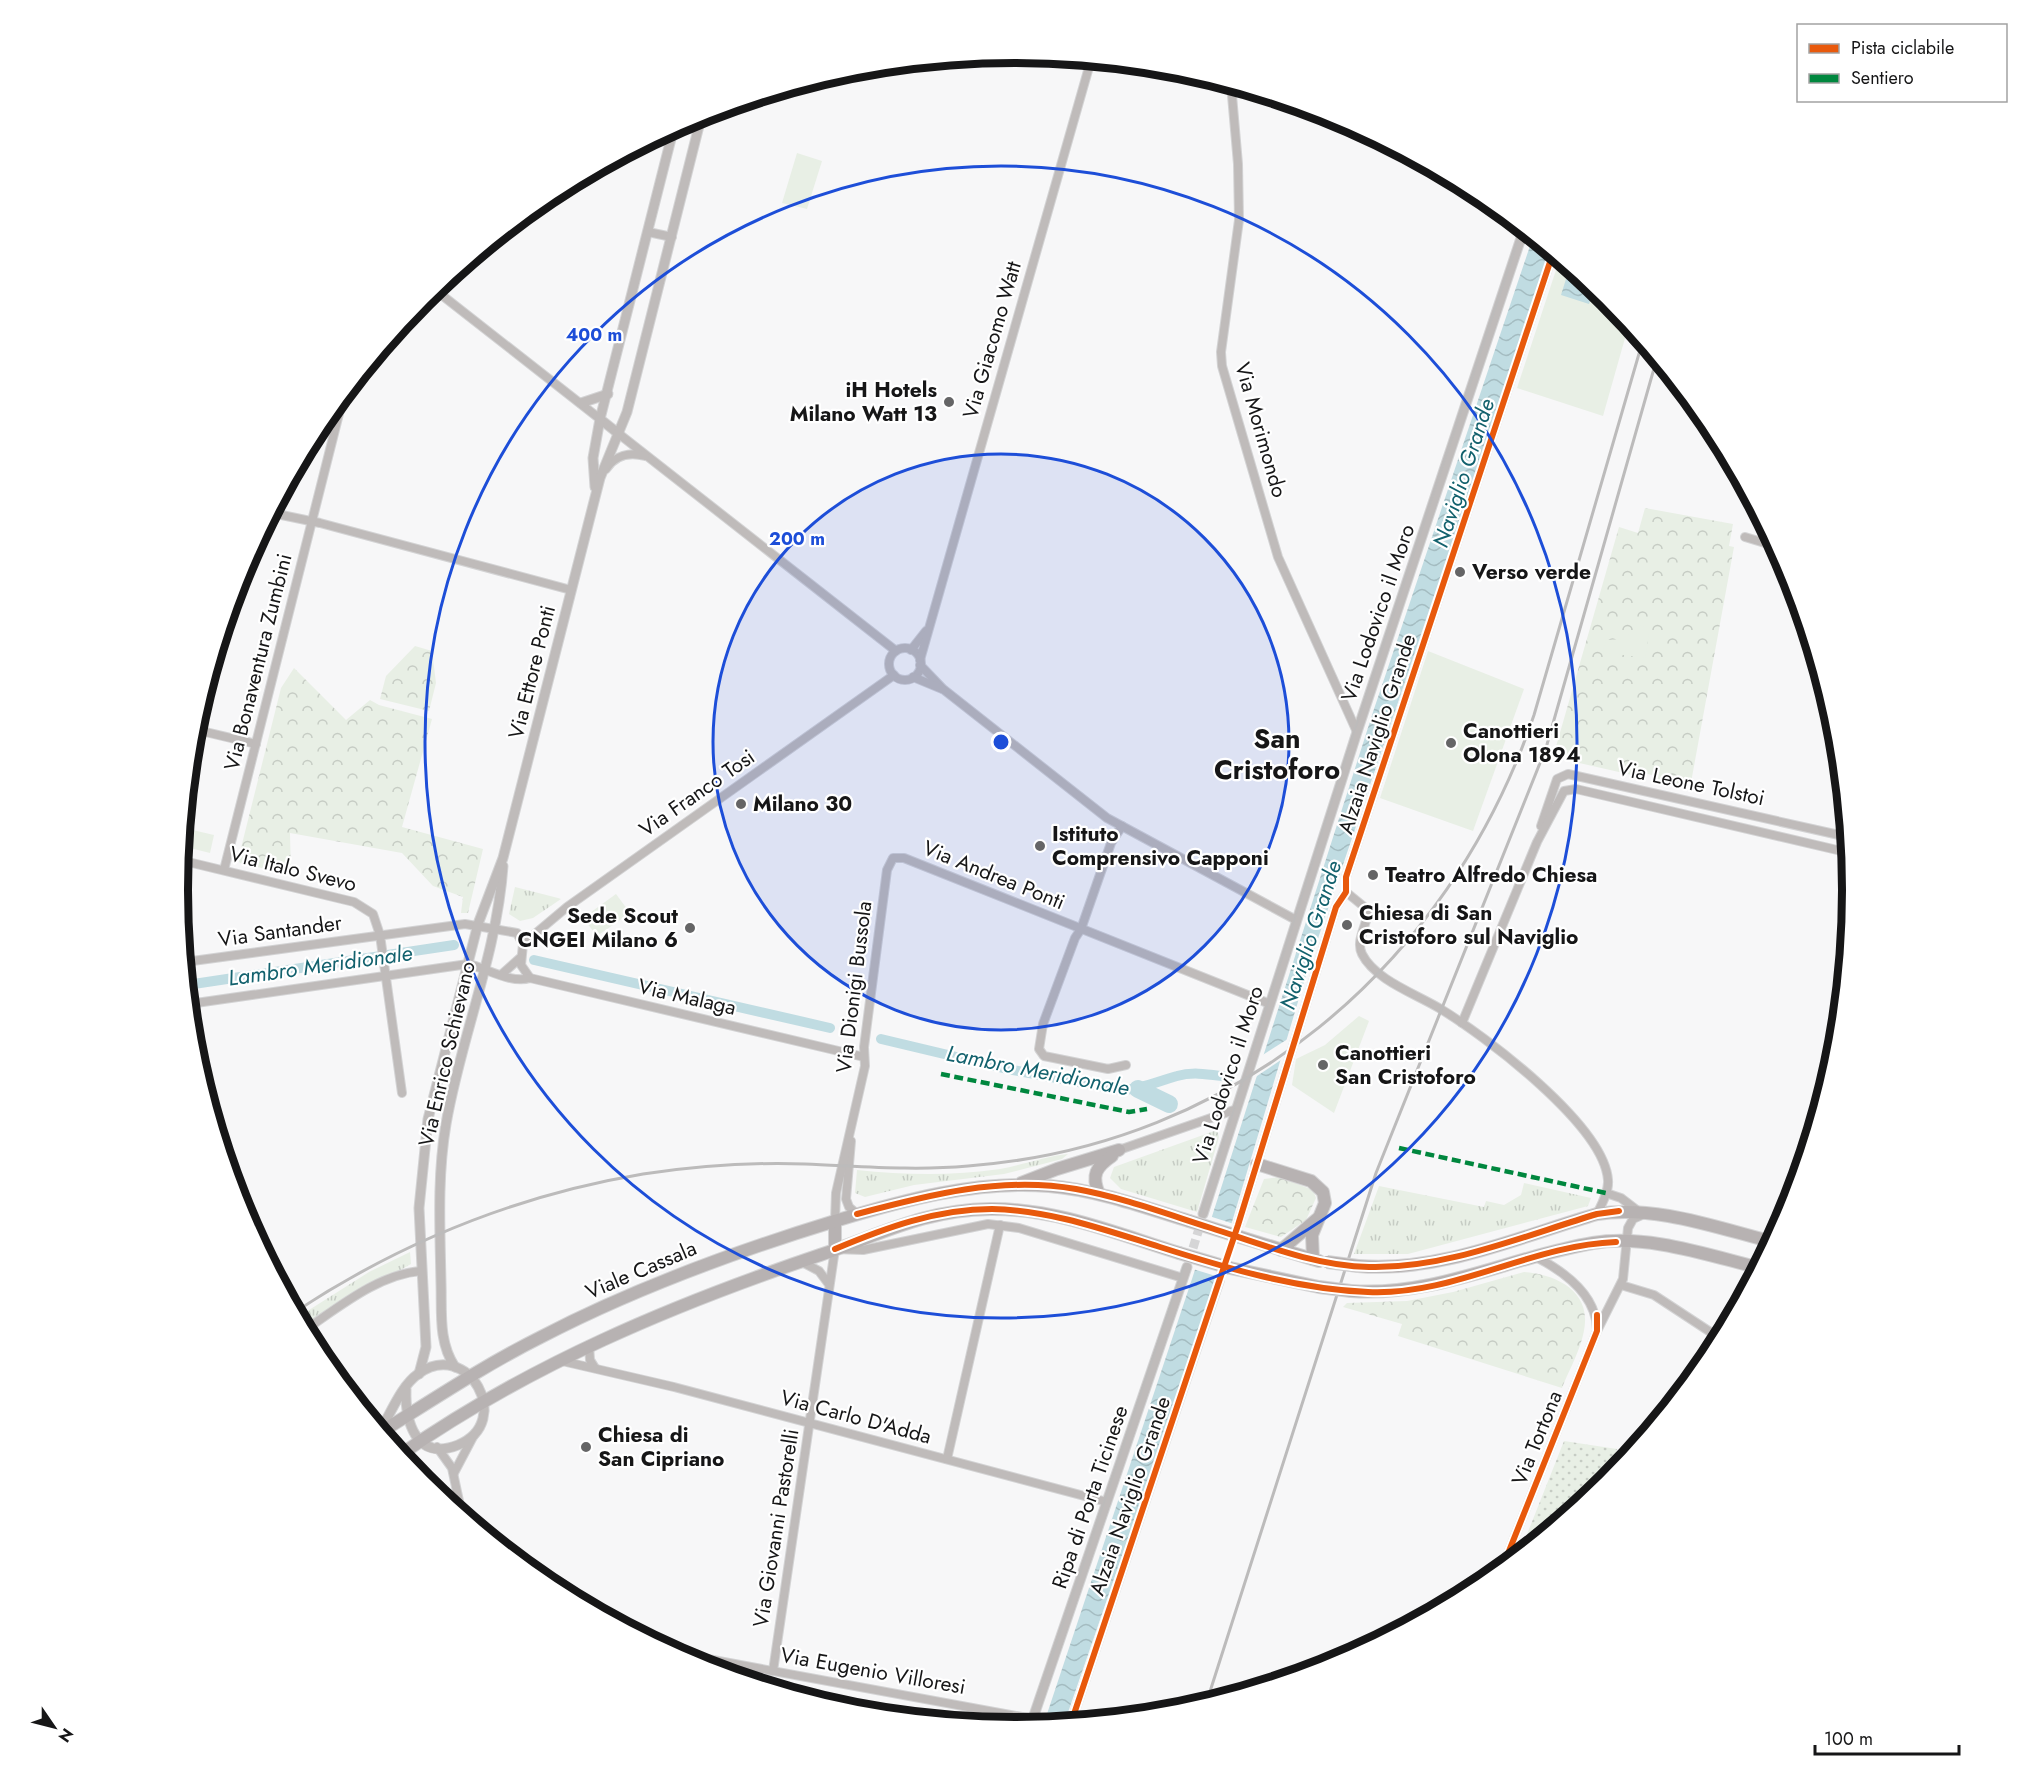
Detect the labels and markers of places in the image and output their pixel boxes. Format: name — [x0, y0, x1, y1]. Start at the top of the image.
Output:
place label: iH Hotels Milano Watt 13 — [790, 375, 937, 429]
marker: iH Hotels Milano Watt 13 — [942, 395, 956, 409]
place label: Verso verde — [1471, 557, 1591, 587]
marker: Verso verde — [1453, 565, 1467, 579]
place label: Canottieri Olona 1894 — [1463, 716, 1581, 770]
centre of rings — [991, 732, 1011, 752]
marker: Canottieri Olona 1894 — [1444, 736, 1458, 750]
place label: Milano 30 — [753, 789, 852, 819]
marker: Milano 30 — [734, 797, 748, 811]
place label: Istituto Comprensivo Capponi — [1052, 819, 1269, 873]
marker: Istituto Comprensivo Capponi — [1033, 839, 1047, 853]
place label: Teatro Alfredo Chiesa — [1385, 860, 1597, 890]
marker: Teatro Alfredo Chiesa — [1366, 868, 1380, 882]
place label: Chiesa di San Cristoforo sul Naviglio — [1359, 898, 1578, 952]
place label: Sede Scout CNGEI Milano 6 — [518, 901, 678, 955]
marker: Chiesa di San Cristoforo sul Naviglio — [1340, 918, 1354, 932]
marker: Sede Scout CNGEI Milano 6 — [683, 921, 697, 935]
place label: Canottieri San Cristoforo — [1335, 1038, 1476, 1092]
marker: Canottieri San Cristoforo — [1316, 1058, 1330, 1072]
place label: Chiesa di San Cipriano — [598, 1420, 725, 1474]
marker: Chiesa di San Cipriano — [579, 1440, 593, 1454]

